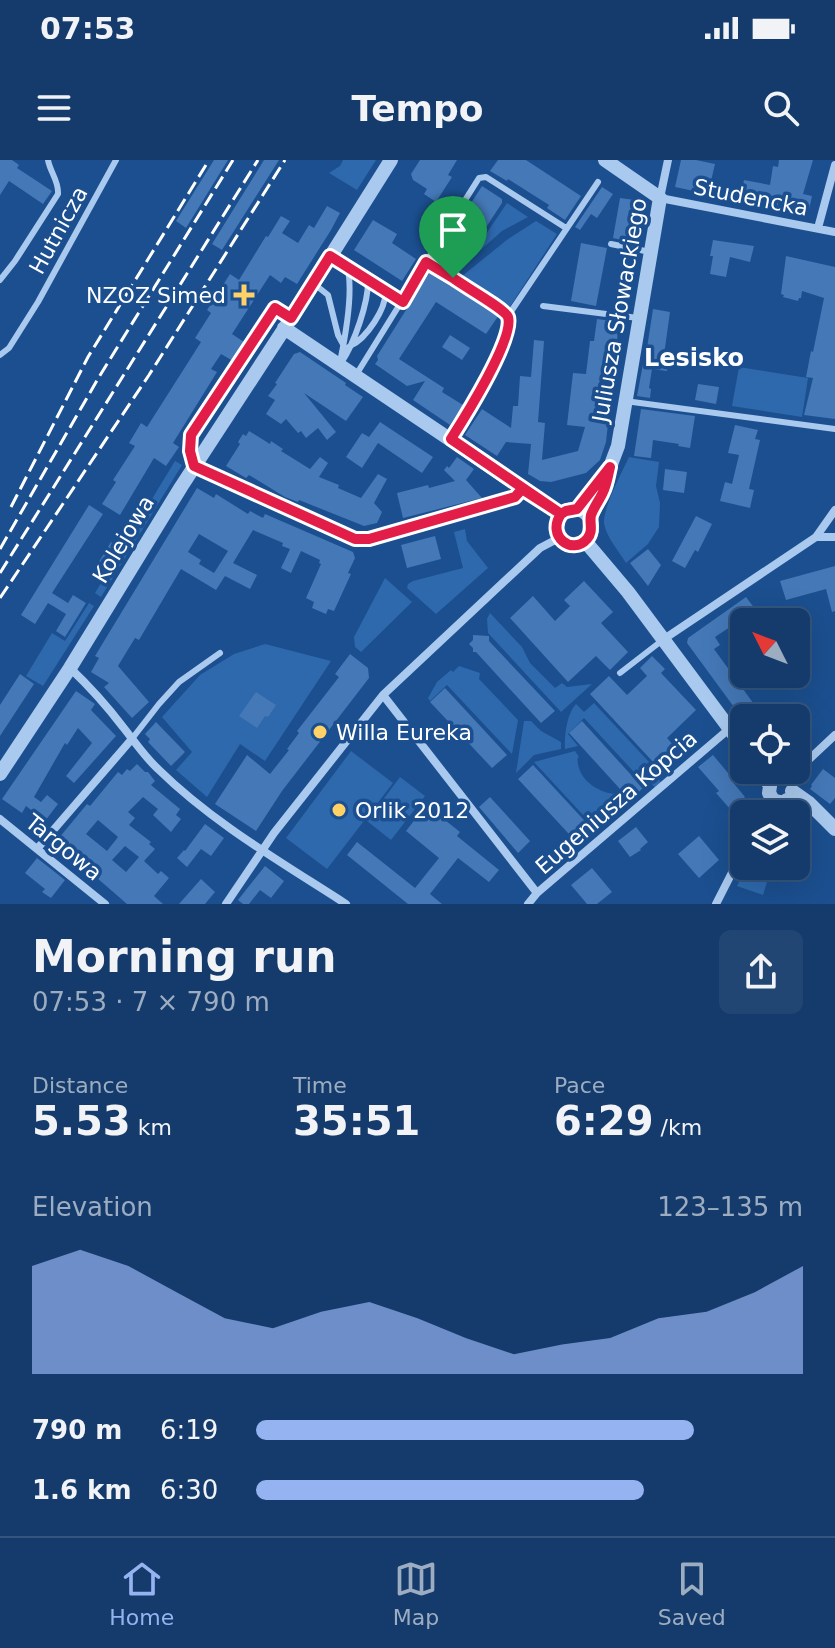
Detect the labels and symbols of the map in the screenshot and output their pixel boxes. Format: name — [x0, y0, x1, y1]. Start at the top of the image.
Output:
street label: Studencka — [692, 174, 810, 221]
street label: Hutnicza — [24, 182, 93, 278]
pin — [419, 196, 487, 278]
street label: Juliusza Słowackiego — [587, 196, 652, 426]
place label: NZOZ Simed — [86, 283, 226, 308]
marker: NZOZ Simed — [233, 284, 255, 306]
district label: Lesisko — [644, 344, 744, 372]
street label: Kolejowa — [88, 491, 159, 587]
north arrow — [730, 608, 810, 688]
place label: Willa Eureka — [336, 720, 472, 745]
marker: Willa Eureka — [311, 723, 329, 741]
street label: Eugeniusza Kopcia — [531, 726, 702, 879]
place label: Orlik 2012 — [355, 798, 469, 823]
marker: Orlik 2012 — [330, 801, 348, 819]
street label: Targowa — [20, 808, 107, 886]

